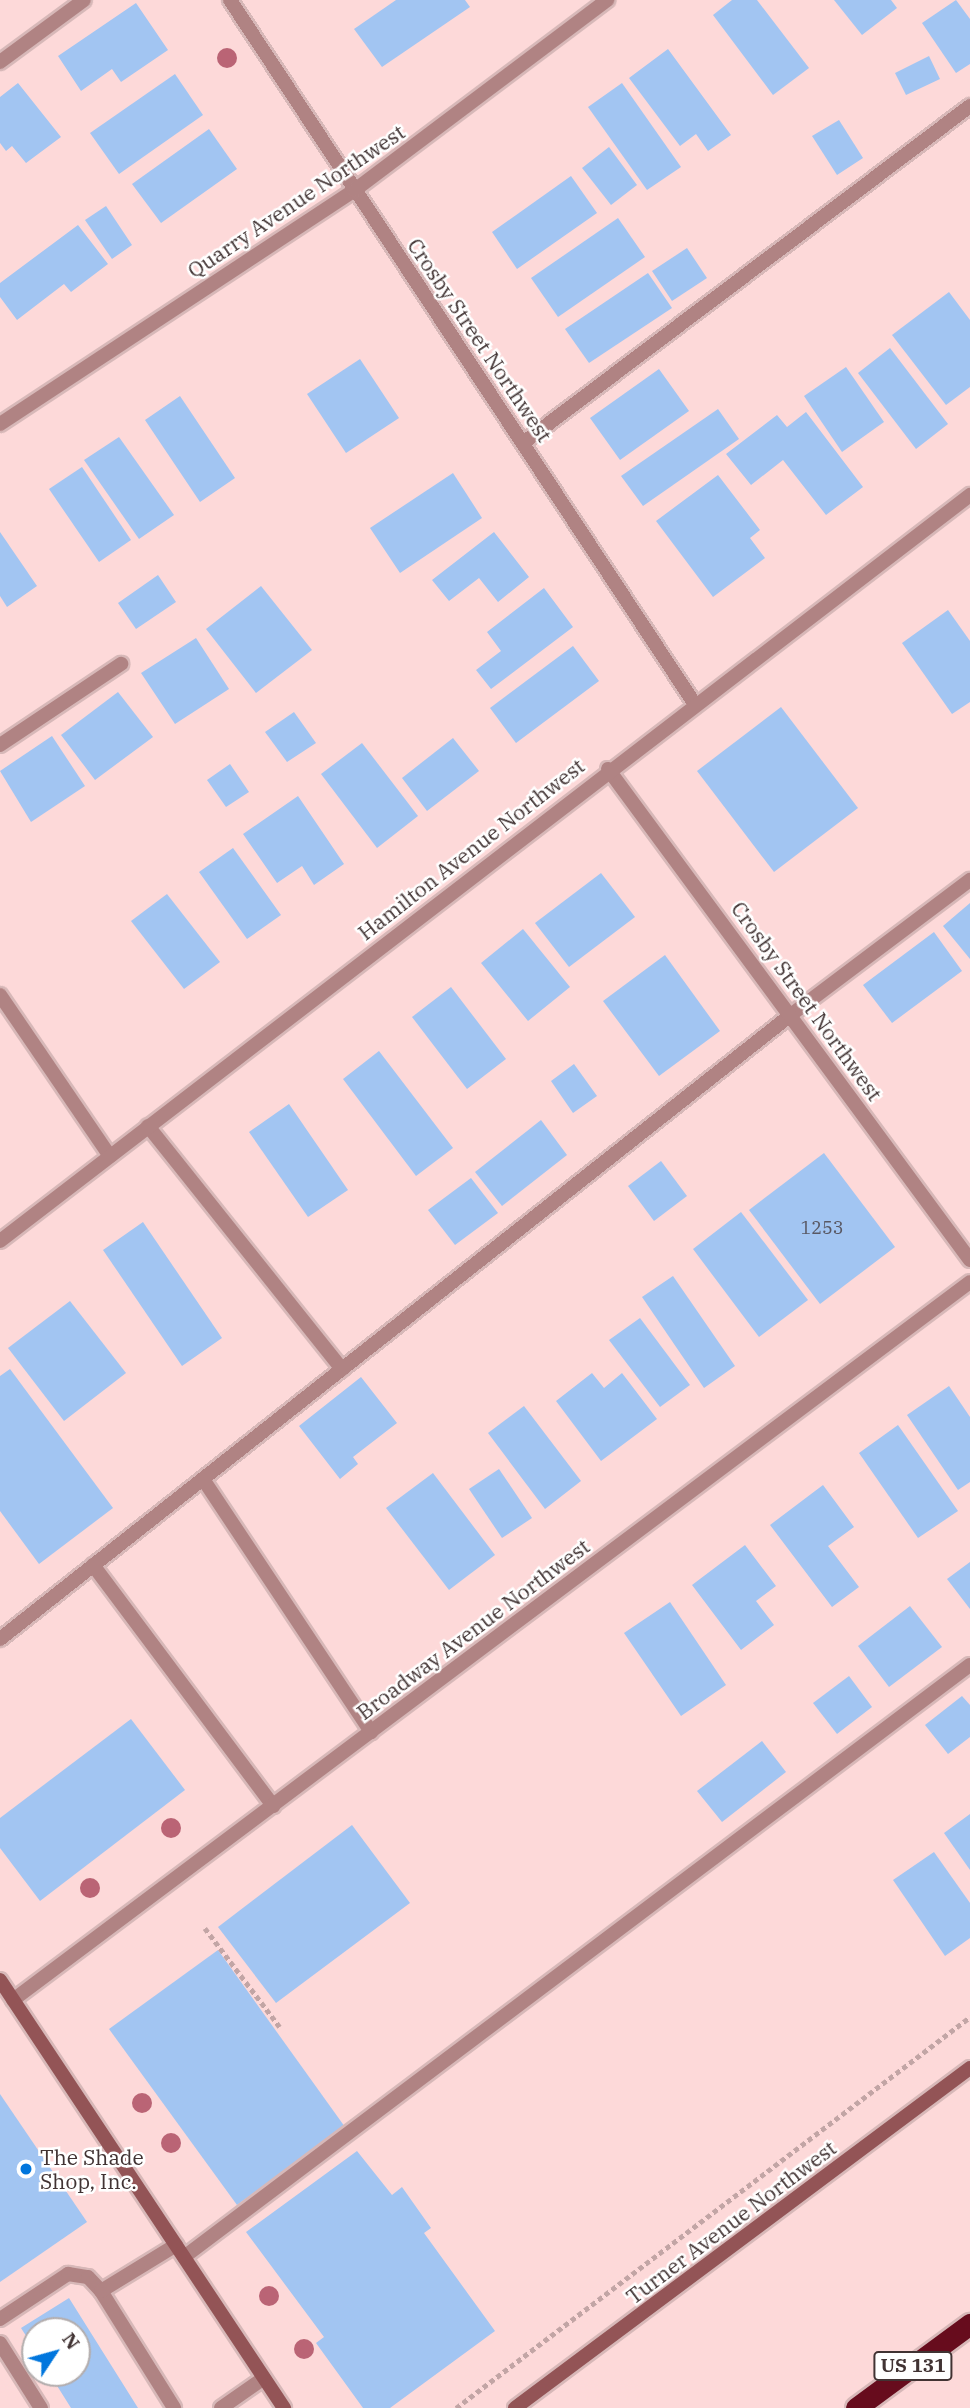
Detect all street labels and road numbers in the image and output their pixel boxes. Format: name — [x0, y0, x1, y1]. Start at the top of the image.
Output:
street label: Quarry Avenue Northwest — [183, 119, 409, 283]
street label: Crosby Street Northwest — [402, 233, 558, 447]
street label: Hamilton Avenue Northwest — [353, 753, 589, 945]
street label: Crosby Street Northwest — [726, 897, 888, 1105]
street label: Broadway Avenue Northwest — [352, 1533, 594, 1725]
street label: Turner Avenue Northwest — [621, 2135, 841, 2309]
road number: US 131 — [873, 2350, 953, 2382]

